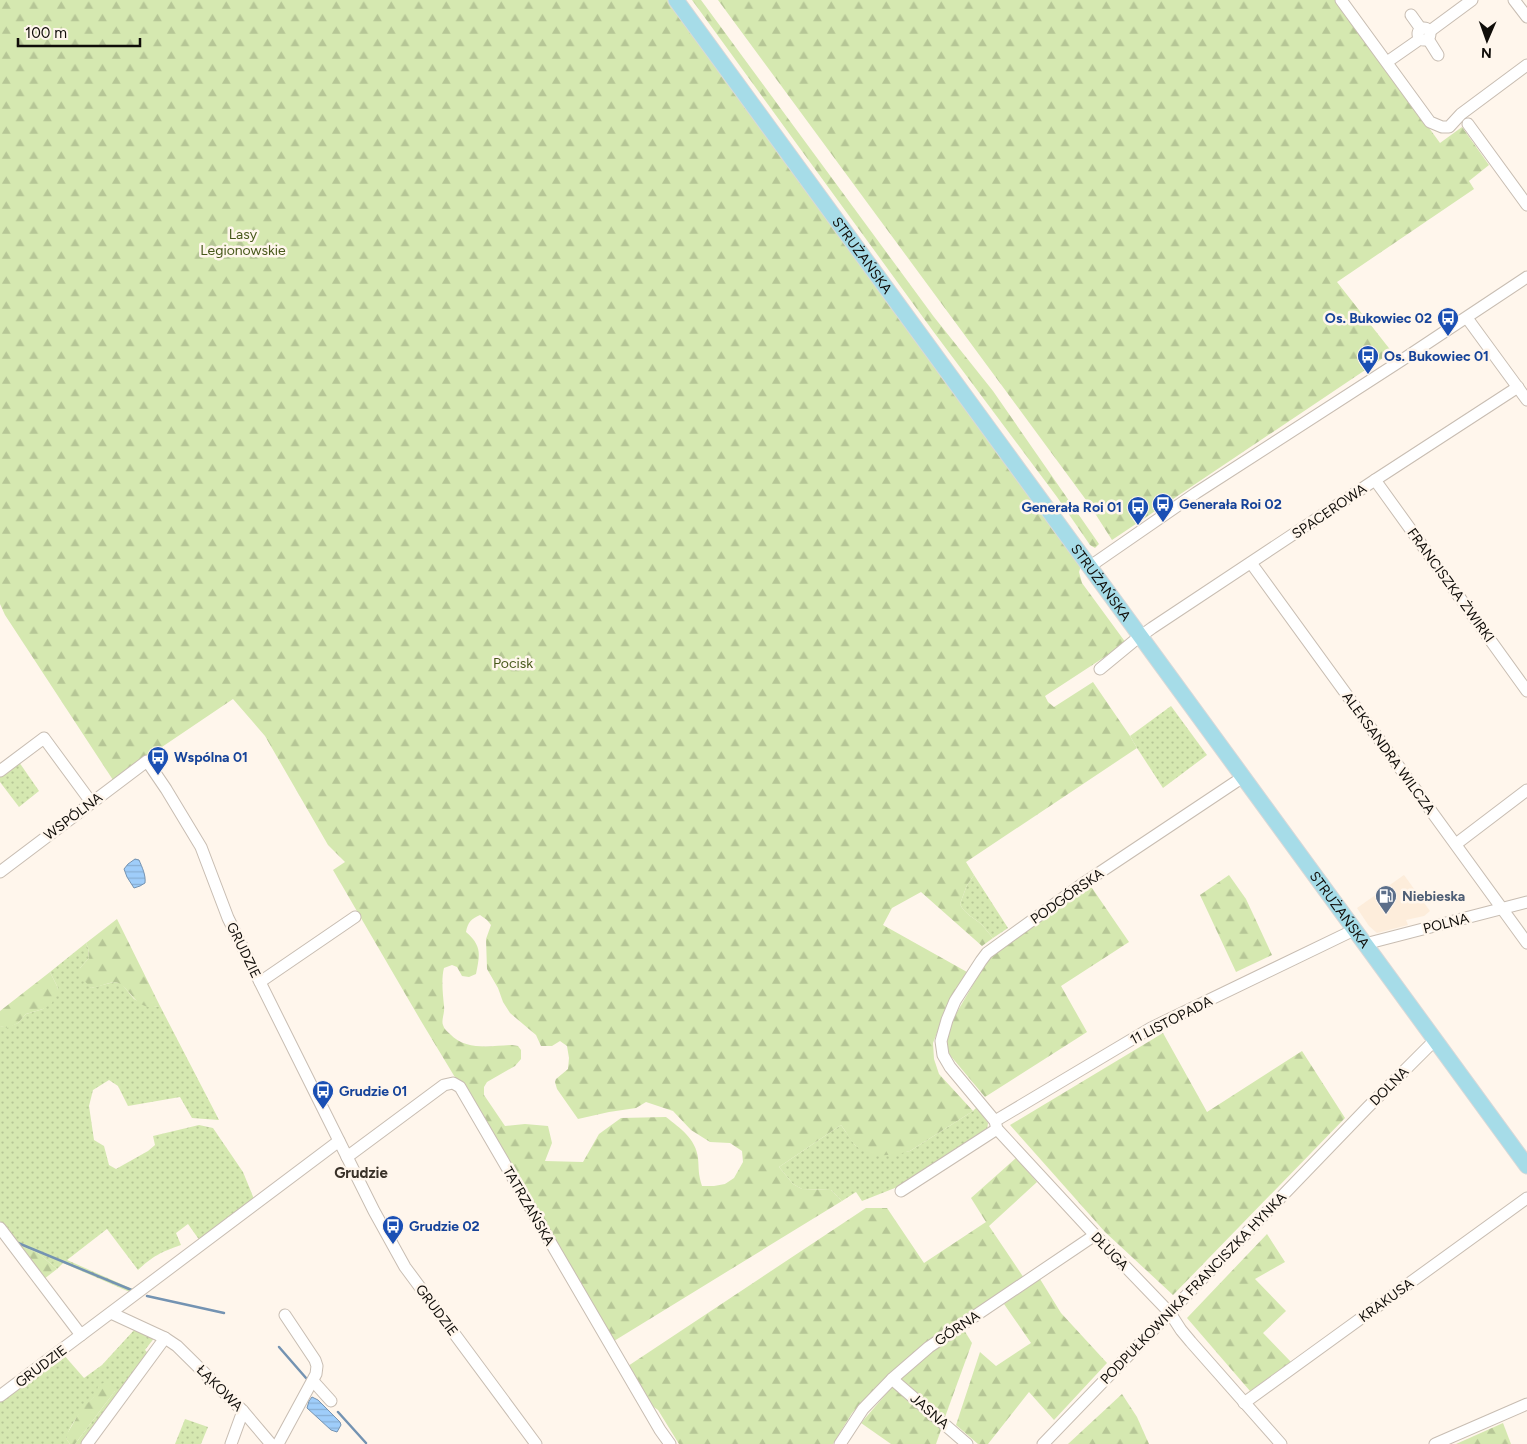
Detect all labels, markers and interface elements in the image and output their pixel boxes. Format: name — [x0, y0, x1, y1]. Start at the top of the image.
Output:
scale bar — [18, 15, 140, 47]
north arrow — [1462, 15, 1512, 65]
text: 100 m — [25, 24, 67, 42]
text: N — [1481, 44, 1492, 61]
street label: STRUŻAŃSKA — [828, 214, 896, 298]
park label: Lasy Legionowskie — [200, 226, 286, 259]
bus stop icon: Os. Bukowiec 02 — [1436, 306, 1460, 337]
place label: Os. Bukowiec 02 — [1325, 310, 1432, 327]
bus stop icon: Os. Bukowiec 01 — [1356, 344, 1380, 375]
place label: Os. Bukowiec 01 — [1384, 348, 1489, 365]
street label: SPACEROWA — [1289, 480, 1370, 543]
bus stop icon: Generała Roi 02 — [1151, 492, 1175, 523]
bus stop icon: Generała Roi 01 — [1126, 495, 1150, 526]
place label: Generała Roi 02 — [1179, 496, 1282, 513]
place label: Generała Roi 01 — [1021, 499, 1122, 516]
street label: FRANCISZKA ŻWIRKI — [1403, 525, 1498, 646]
street label: STRUŻAŃSKA — [1067, 541, 1135, 625]
park label: Pocisk — [493, 655, 533, 672]
street label: ALEKSANDRA WILCZA — [1339, 689, 1439, 818]
bus stop icon: Wspólna 01 — [146, 745, 170, 776]
place label: Wspólna 01 — [174, 749, 248, 766]
street label: WSPÓLNA — [41, 789, 106, 844]
street label: PODGÓRSKA — [1027, 865, 1108, 928]
street label: STRUŻAŃSKA — [1306, 868, 1373, 952]
fuel station icon: Niebieska — [1374, 884, 1398, 915]
place label: Niebieska — [1402, 888, 1465, 905]
street label: POLNA — [1421, 909, 1471, 937]
street label: GRUDZIE — [223, 920, 264, 981]
street label: 11 LISTOPADA — [1127, 992, 1216, 1048]
street label: DOLNA — [1366, 1063, 1413, 1109]
bus stop icon: Grudzie 01 — [311, 1079, 335, 1110]
place label: Grudzie 01 — [339, 1083, 407, 1100]
district label: Grudzie — [334, 1164, 389, 1182]
street label: TATRZAŃSKA — [499, 1164, 558, 1249]
street label: PODPUŁKOWNIKA FRANCISZKA HYNKA — [1097, 1188, 1290, 1388]
bus stop icon: Grudzie 02 — [381, 1214, 405, 1245]
place label: Grudzie 02 — [409, 1218, 480, 1235]
street label: DŁUGA — [1087, 1229, 1132, 1274]
street label: KRAKUSA — [1356, 1275, 1417, 1326]
street label: GRUDZIE — [412, 1281, 461, 1339]
street label: GÓRNA — [932, 1307, 983, 1350]
street label: GRUDZIE — [12, 1342, 70, 1391]
street label: ŁĄKOWA — [193, 1362, 247, 1415]
street label: JASNA — [907, 1390, 953, 1433]

